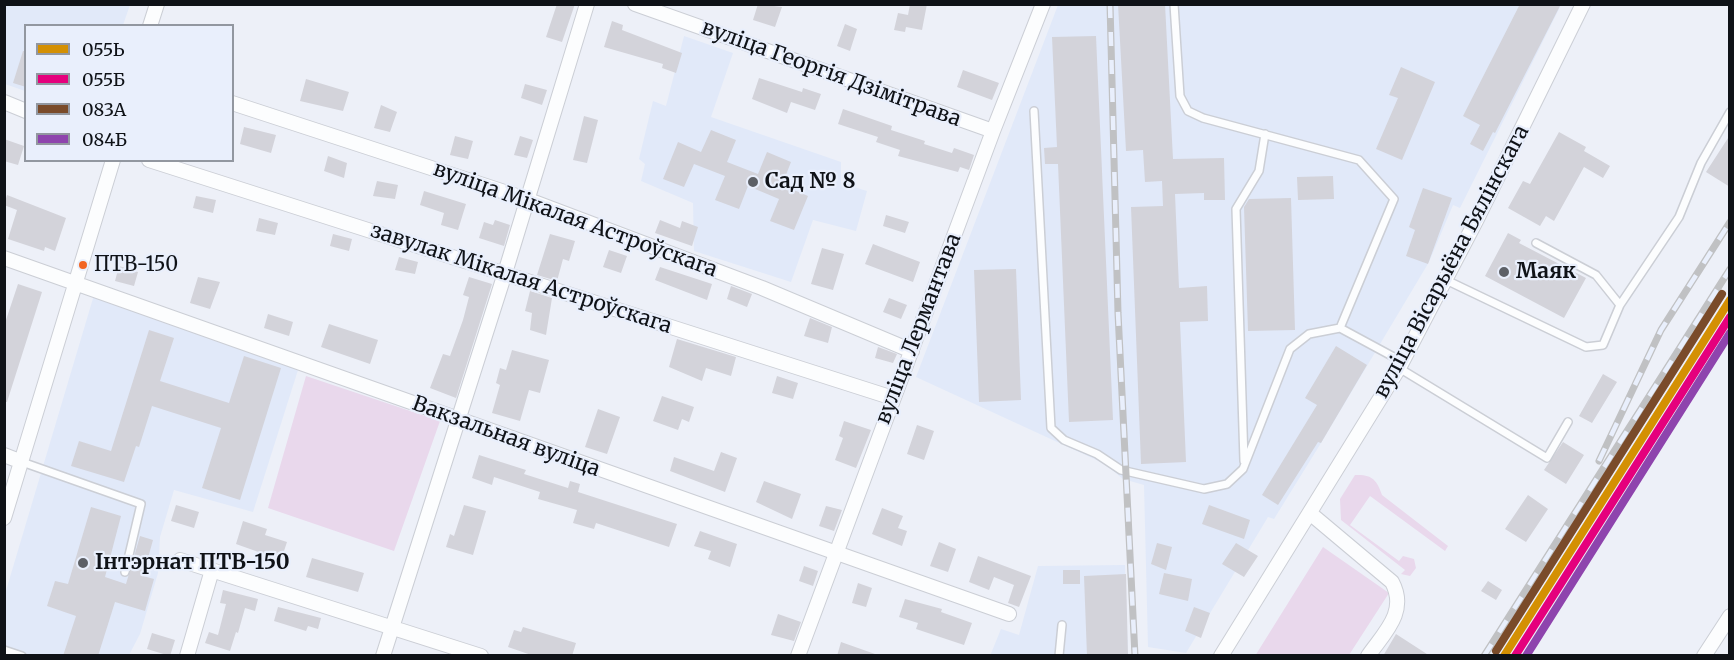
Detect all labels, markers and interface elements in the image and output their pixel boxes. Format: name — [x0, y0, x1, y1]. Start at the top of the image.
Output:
street label: вуліца Георгія Дзімітрава — [698, 15, 964, 133]
legend — [24, 24, 234, 162]
text: 055Ь — [82, 38, 124, 61]
text: 055Б — [82, 68, 125, 91]
text: 083А — [82, 98, 126, 121]
street label: вуліца Вісарыёна Бялінскага — [1369, 121, 1535, 403]
text: 084Б — [82, 128, 127, 151]
street label: вуліца Мікалая Астроўскага — [430, 157, 720, 283]
place label: Сад № 8 — [765, 169, 856, 195]
marker: Сад № 8 — [746, 175, 760, 189]
street label: завулак Мікалая Астроўскага — [367, 218, 675, 340]
street label: вуліца Лермантава — [871, 230, 967, 428]
place label: ПТВ-150 — [94, 253, 178, 277]
marker: ПТВ-150 — [77, 259, 89, 271]
place label: Маяк — [1516, 259, 1576, 285]
marker: Маяк — [1497, 265, 1511, 279]
street label: Вакзальная вуліца — [409, 391, 603, 483]
place label: Інтэрнат ПТВ-150 — [95, 550, 290, 576]
marker: Інтэрнат ПТВ-150 — [76, 556, 90, 570]

